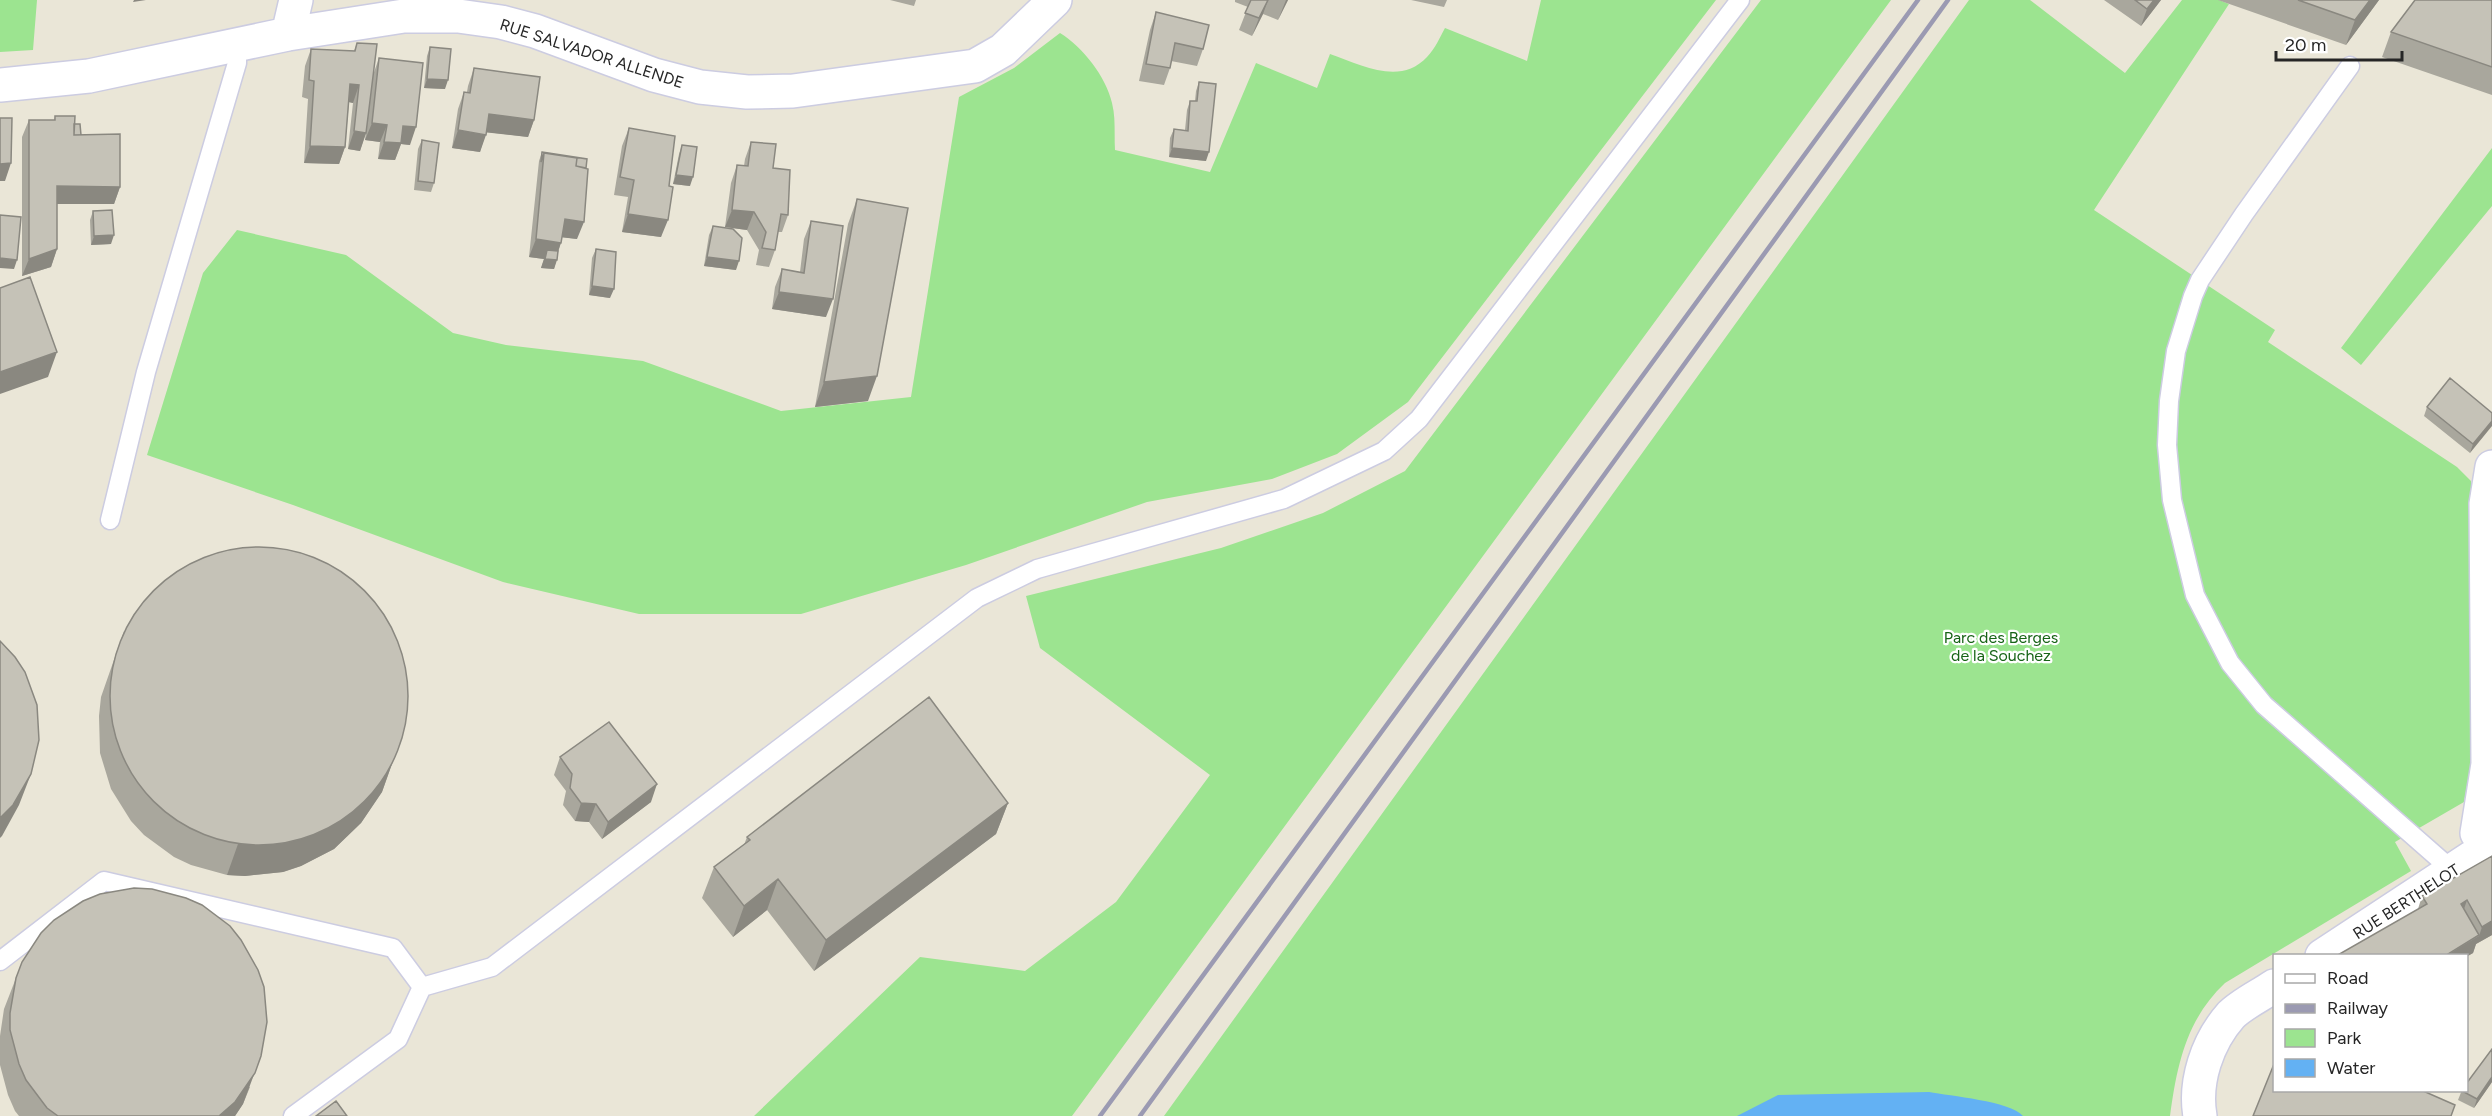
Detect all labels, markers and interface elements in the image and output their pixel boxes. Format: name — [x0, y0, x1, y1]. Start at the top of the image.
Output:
street label: RUE SALVADOR ALLENDE — [498, 15, 686, 92]
scale bar — [2276, 24, 2402, 62]
text: 20 m — [2285, 34, 2326, 56]
park label: Parc des Berges de la Souchez — [1944, 628, 2058, 665]
street label: RUE BERTHELOT — [2349, 860, 2463, 943]
legend — [2273, 954, 2468, 1092]
text: Road — [2327, 967, 2368, 989]
text: Railway — [2327, 997, 2389, 1019]
text: Park — [2327, 1027, 2362, 1049]
text: Water — [2327, 1057, 2375, 1079]

